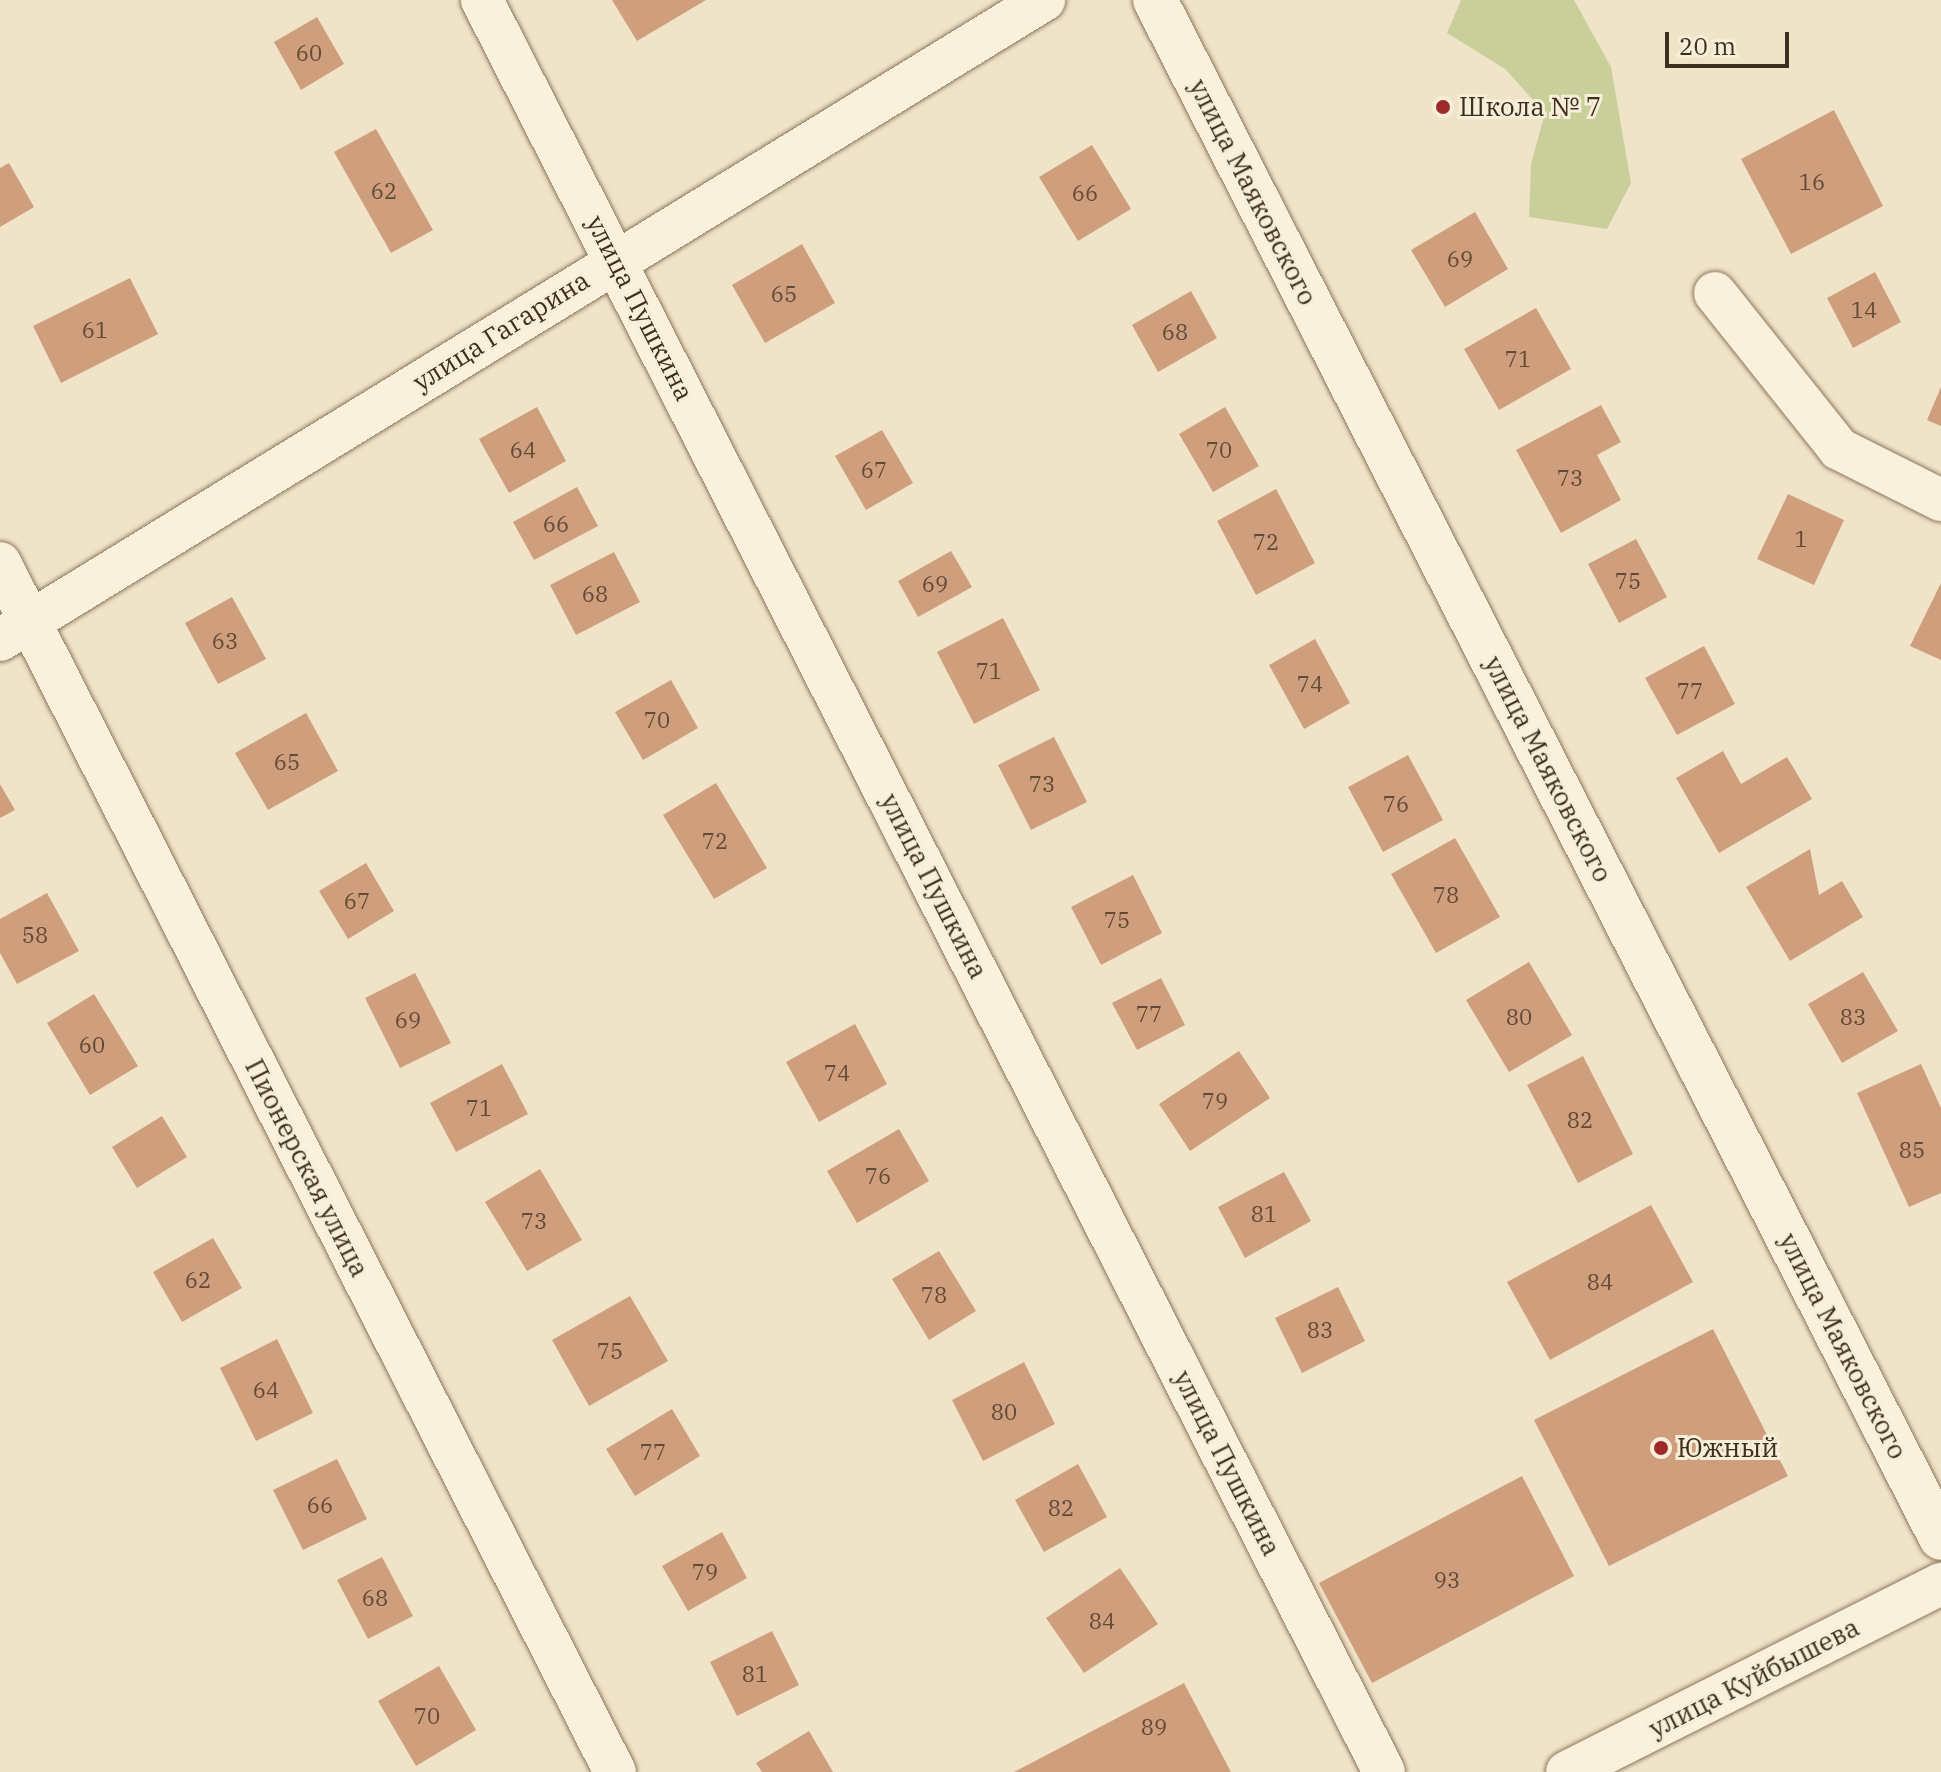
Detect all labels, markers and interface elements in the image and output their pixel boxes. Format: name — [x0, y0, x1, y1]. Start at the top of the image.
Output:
scale bar — [1669, 16, 1793, 66]
text: 20 m — [1679, 30, 1736, 62]
house number: 60 — [296, 40, 322, 66]
street label: улица Маяковского — [1182, 74, 1324, 310]
place label: Школа № 7 — [1459, 91, 1601, 123]
marker: Школа № 7 — [1434, 98, 1452, 116]
house number: 16 — [1799, 169, 1825, 195]
house number: 62 — [371, 178, 397, 204]
house number: 66 — [1072, 180, 1098, 206]
street label: улица Пушкина — [580, 210, 700, 406]
house number: 69 — [1447, 246, 1473, 272]
street label: улица Гагарина — [407, 264, 595, 398]
house number: 65 — [771, 281, 797, 307]
house number: 14 — [1851, 297, 1877, 323]
house number: 61 — [82, 317, 108, 343]
house number: 68 — [1162, 319, 1188, 345]
house number: 71 — [1505, 346, 1531, 372]
house number: 64 — [510, 437, 536, 463]
house number: 70 — [1206, 437, 1232, 463]
house number: 67 — [861, 457, 887, 483]
house number: 73 — [1557, 465, 1583, 491]
house number: 66 — [543, 511, 569, 537]
house number: 1 — [1794, 526, 1808, 552]
house number: 72 — [1253, 529, 1279, 555]
house number: 75 — [1615, 568, 1641, 594]
house number: 69 — [922, 571, 948, 597]
house number: 68 — [582, 581, 608, 607]
house number: 63 — [212, 628, 238, 654]
street label: улица Маяковского — [1477, 651, 1619, 887]
house number: 71 — [976, 658, 1002, 684]
house number: 74 — [1297, 671, 1323, 697]
house number: 77 — [1677, 678, 1703, 704]
house number: 70 — [644, 707, 670, 733]
house number: 65 — [274, 749, 300, 775]
house number: 73 — [1029, 771, 1055, 797]
street label: улица Пушкина — [874, 788, 994, 984]
house number: 76 — [1383, 791, 1409, 817]
house number: 72 — [702, 828, 728, 854]
house number: 78 — [1433, 882, 1459, 908]
house number: 67 — [344, 888, 370, 914]
house number: 75 — [1104, 907, 1130, 933]
house number: 58 — [22, 922, 48, 948]
house number: 77 — [1136, 1001, 1162, 1027]
house number: 80 — [1506, 1004, 1532, 1030]
house number: 83 — [1840, 1004, 1866, 1030]
house number: 69 — [395, 1007, 421, 1033]
house number: 60 — [79, 1032, 105, 1058]
street label: Пионерская улица — [239, 1054, 375, 1282]
house number: 74 — [824, 1060, 850, 1086]
house number: 79 — [1202, 1088, 1228, 1114]
house number: 71 — [466, 1095, 492, 1121]
house number: 82 — [1567, 1107, 1593, 1133]
house number: 85 — [1899, 1137, 1925, 1163]
house number: 76 — [865, 1163, 891, 1189]
house number: 81 — [1251, 1201, 1277, 1227]
house number: 73 — [521, 1208, 547, 1234]
street label: улица Маяковского — [1772, 1228, 1914, 1464]
house number: 62 — [185, 1267, 211, 1293]
house number: 84 — [1587, 1269, 1613, 1295]
house number: 78 — [921, 1282, 947, 1308]
house number: 83 — [1307, 1317, 1333, 1343]
house number: 75 — [597, 1338, 623, 1364]
street label: улица Пушкина — [1167, 1365, 1287, 1561]
house number: 64 — [253, 1377, 279, 1403]
house number: 80 — [991, 1399, 1017, 1425]
place label: Южный — [1677, 1432, 1779, 1464]
house number: 77 — [640, 1439, 666, 1465]
marker: Южный — [1652, 1439, 1670, 1457]
house number: 66 — [307, 1492, 333, 1518]
house number: 82 — [1048, 1495, 1074, 1521]
house number: 79 — [692, 1559, 718, 1585]
house number: 93 — [1434, 1567, 1460, 1593]
house number: 68 — [362, 1585, 388, 1611]
house number: 84 — [1089, 1608, 1115, 1634]
street label: улица Куйбышева — [1644, 1612, 1864, 1744]
house number: 81 — [742, 1661, 768, 1687]
house number: 70 — [414, 1703, 440, 1729]
house number: 89 — [1141, 1714, 1167, 1740]

